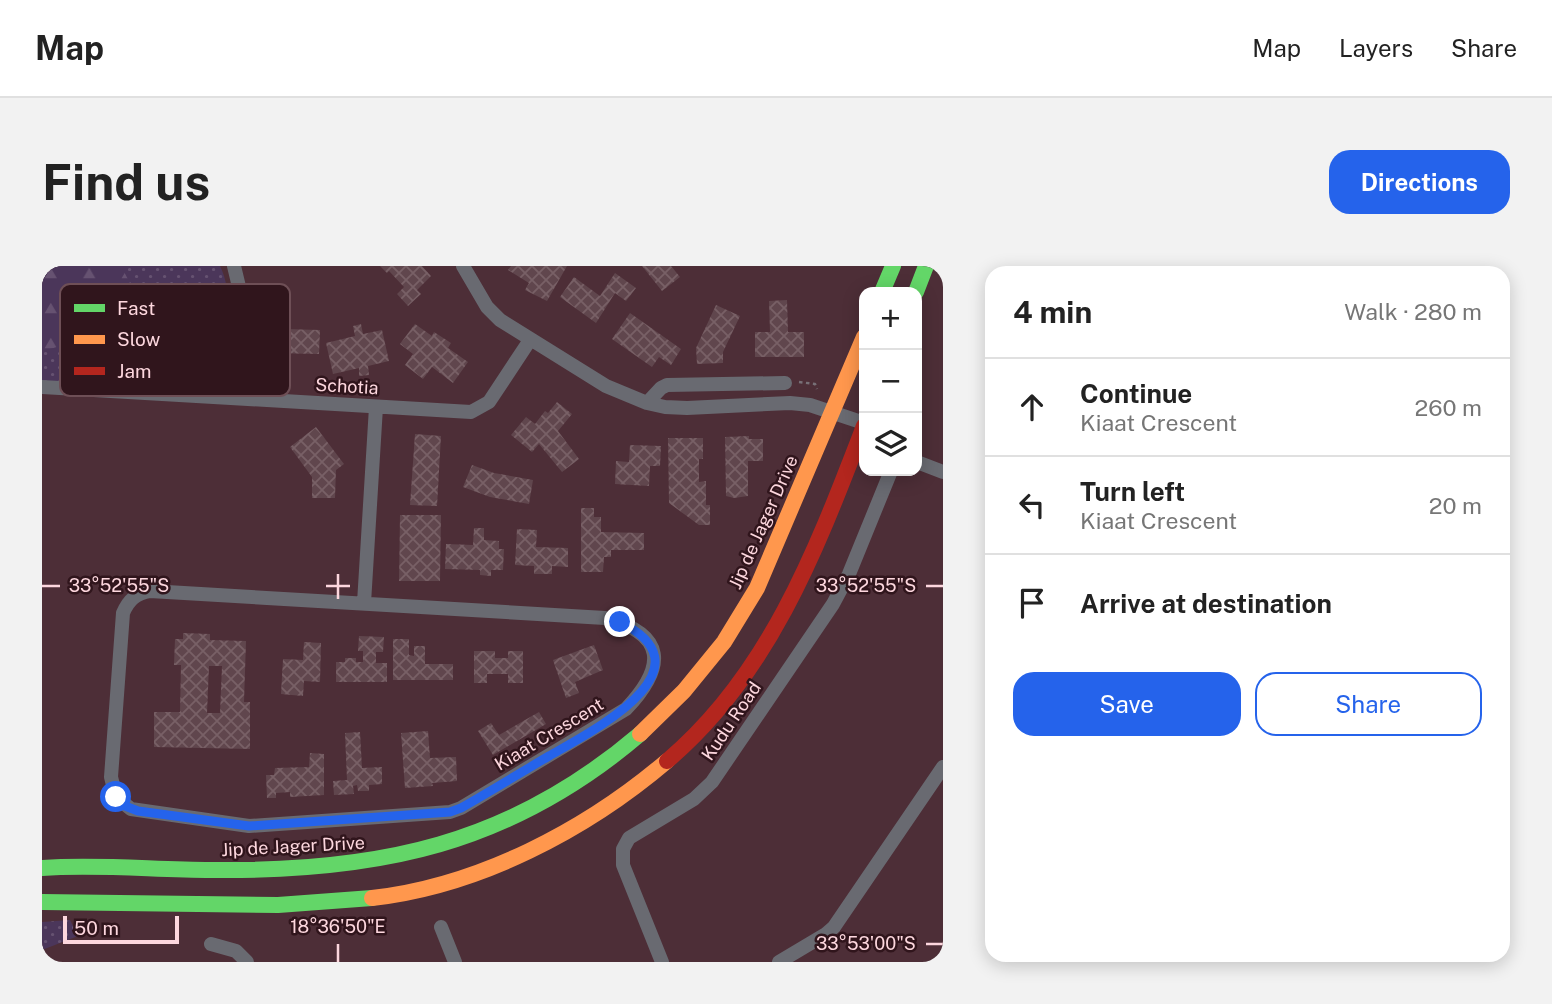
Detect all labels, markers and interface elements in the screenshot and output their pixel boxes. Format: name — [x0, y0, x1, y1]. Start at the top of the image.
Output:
text: Map — [35, 29, 104, 67]
text: Map — [1252, 34, 1301, 62]
text: Layers — [1339, 34, 1413, 62]
text: Share — [1451, 34, 1517, 62]
button: Directions — [1329, 150, 1510, 214]
text: Find us — [42, 153, 210, 211]
legend — [60, 284, 290, 396]
map controls — [859, 287, 922, 476]
button: + — [859, 287, 922, 350]
text: 4 min — [1013, 294, 1092, 330]
text: Fast — [117, 297, 155, 319]
text: Walk · 280 m — [1344, 298, 1482, 325]
text: Slow — [117, 328, 161, 350]
button: − — [859, 350, 922, 413]
text: Jam — [117, 360, 151, 382]
street label: Schotia — [315, 374, 379, 398]
text: Continue — [1080, 378, 1192, 409]
icon: ahead — [1013, 388, 1051, 426]
text: 260 m — [1415, 394, 1482, 421]
text: Kiaat Crescent — [1080, 409, 1237, 436]
button: layers — [859, 413, 922, 476]
street label: Jip de Jager Drive — [724, 452, 802, 592]
text: Turn left — [1080, 476, 1185, 507]
icon: left — [1013, 486, 1051, 524]
text: 20 m — [1429, 492, 1482, 519]
text: Kiaat Crescent — [1080, 507, 1237, 534]
text: 33°52'55"S — [69, 575, 169, 596]
text: 33°52'55"S — [816, 575, 916, 596]
icon: arrive — [1013, 584, 1051, 622]
text: Arrive at destination — [1080, 588, 1332, 619]
route end — [604, 606, 635, 637]
button: Save — [1013, 672, 1241, 736]
button: Share — [1255, 672, 1482, 736]
street label: Kudu Road — [697, 678, 765, 764]
street label: Kiaat Crescent — [491, 693, 607, 775]
route start — [100, 781, 131, 812]
street label: Jip de Jager Drive — [221, 832, 365, 860]
scale bar — [63, 913, 178, 945]
text: 18°36'50"E — [290, 916, 386, 937]
text: 50 m — [74, 917, 119, 939]
text: 33°53'00"S — [816, 933, 916, 954]

